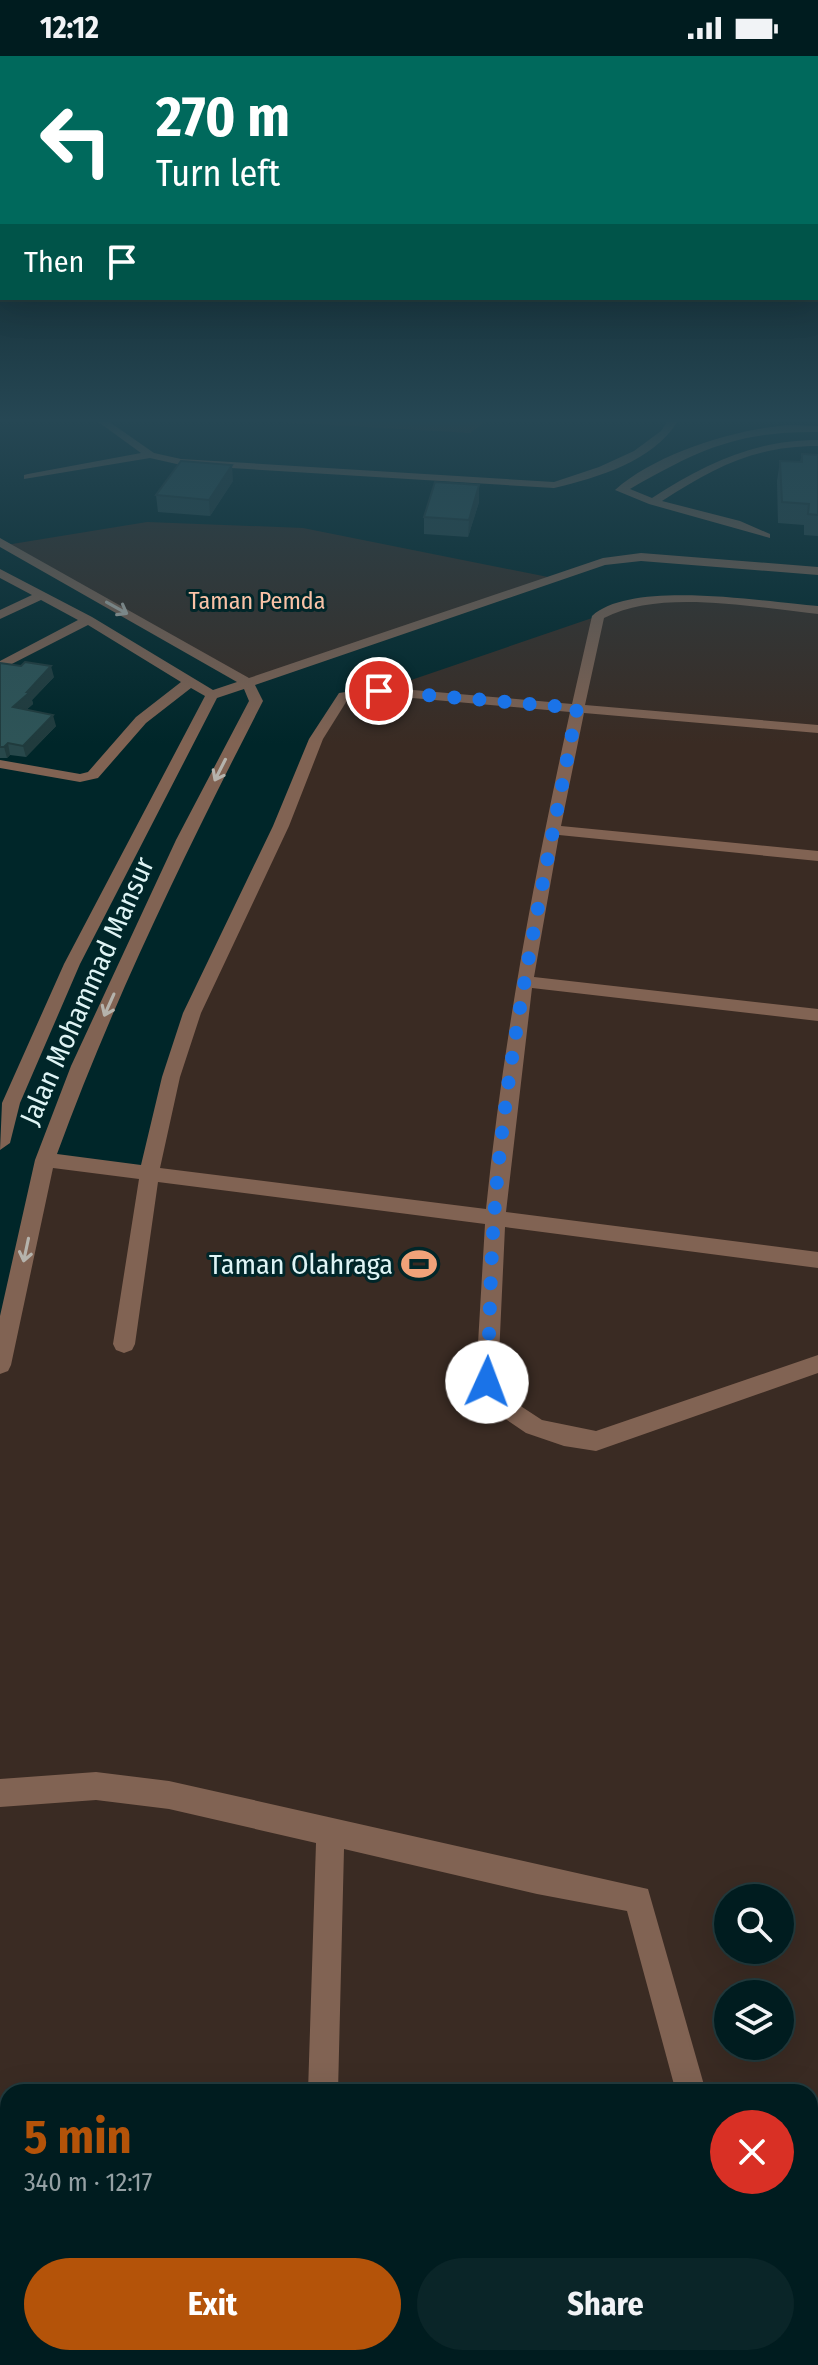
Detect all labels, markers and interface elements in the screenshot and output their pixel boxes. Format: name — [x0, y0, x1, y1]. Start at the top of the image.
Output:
text: 12:12 — [40, 10, 99, 46]
text: 270 m — [156, 84, 290, 151]
icon: left — [24, 88, 128, 192]
text: Turn left — [156, 152, 280, 196]
icon: arrive — [100, 240, 144, 284]
text: Then — [24, 244, 84, 280]
park label: Taman Pemda — [189, 587, 325, 615]
one-way arrow — [105, 600, 128, 616]
pin — [345, 657, 413, 725]
icon: arrive — [357, 669, 401, 713]
one-way arrow — [212, 758, 228, 781]
street label: Jalan Mohammad Mansur — [13, 852, 161, 1130]
one-way arrow — [101, 993, 116, 1017]
one-way arrow — [18, 1237, 33, 1262]
sports icon: Taman Olahraga — [400, 1245, 438, 1283]
place label: Taman Olahraga — [209, 1248, 393, 1281]
position arrow — [445, 1340, 529, 1424]
map controls — [714, 1884, 794, 2060]
button: search — [714, 1884, 794, 1964]
button: layers — [714, 1980, 794, 2060]
text: 5 min — [24, 2108, 132, 2166]
button: close — [710, 2110, 794, 2194]
text: 340 m · 12:17 — [24, 2167, 152, 2198]
button: Exit — [24, 2258, 401, 2350]
button: Share — [417, 2258, 794, 2350]

